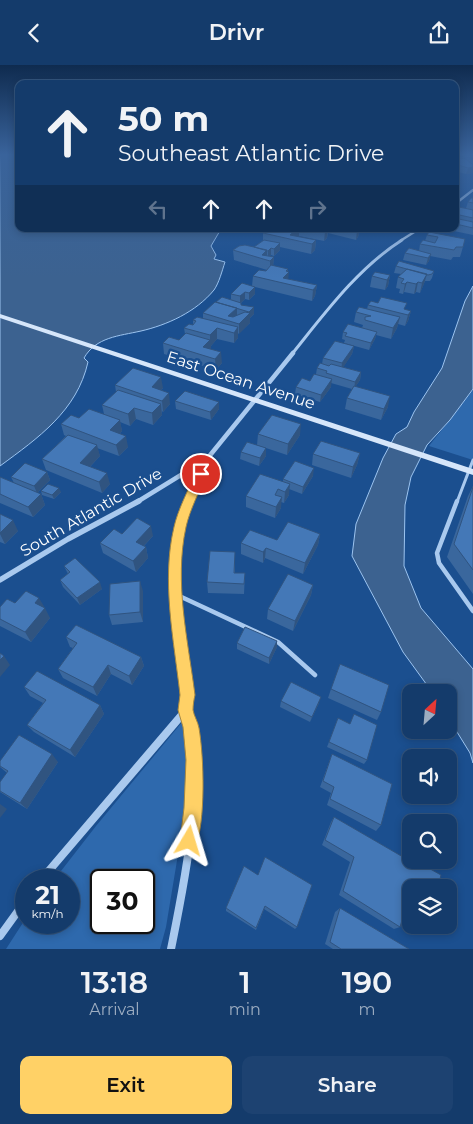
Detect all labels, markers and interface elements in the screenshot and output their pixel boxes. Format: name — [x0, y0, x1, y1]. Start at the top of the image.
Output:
icon: back — [20, 19, 48, 47]
text: Drivr — [209, 19, 264, 46]
icon: share — [425, 19, 453, 47]
text: 50 m — [118, 97, 209, 140]
icon: ahead — [35, 100, 100, 165]
text: Southeast Atlantic Drive — [118, 140, 384, 167]
icon: left — [144, 195, 172, 223]
icon: ahead — [197, 195, 225, 223]
icon: ahead — [250, 195, 278, 223]
icon: right — [303, 195, 331, 223]
street label: East Ocean Avenue — [164, 347, 318, 413]
pin — [180, 453, 222, 495]
icon: arrive — [187, 460, 215, 488]
street label: South Atlantic Drive — [17, 464, 165, 560]
north arrow — [402, 684, 458, 739]
map controls — [402, 684, 457, 934]
button: sound — [402, 749, 457, 804]
position arrow — [162, 814, 214, 866]
button: search — [402, 814, 457, 869]
speed limit sign: 30 — [90, 869, 155, 934]
button: layers — [402, 879, 457, 934]
text: 21 — [35, 880, 60, 910]
text: km/h — [31, 906, 64, 921]
text: 13:18 — [81, 964, 148, 1001]
text: 1 — [239, 964, 251, 1001]
text: 190 — [342, 964, 392, 1001]
text: Arrival — [89, 1000, 140, 1019]
text: min — [229, 1000, 261, 1019]
text: m — [358, 1000, 375, 1019]
button: Exit — [20, 1056, 232, 1114]
button: Share — [242, 1056, 453, 1114]

